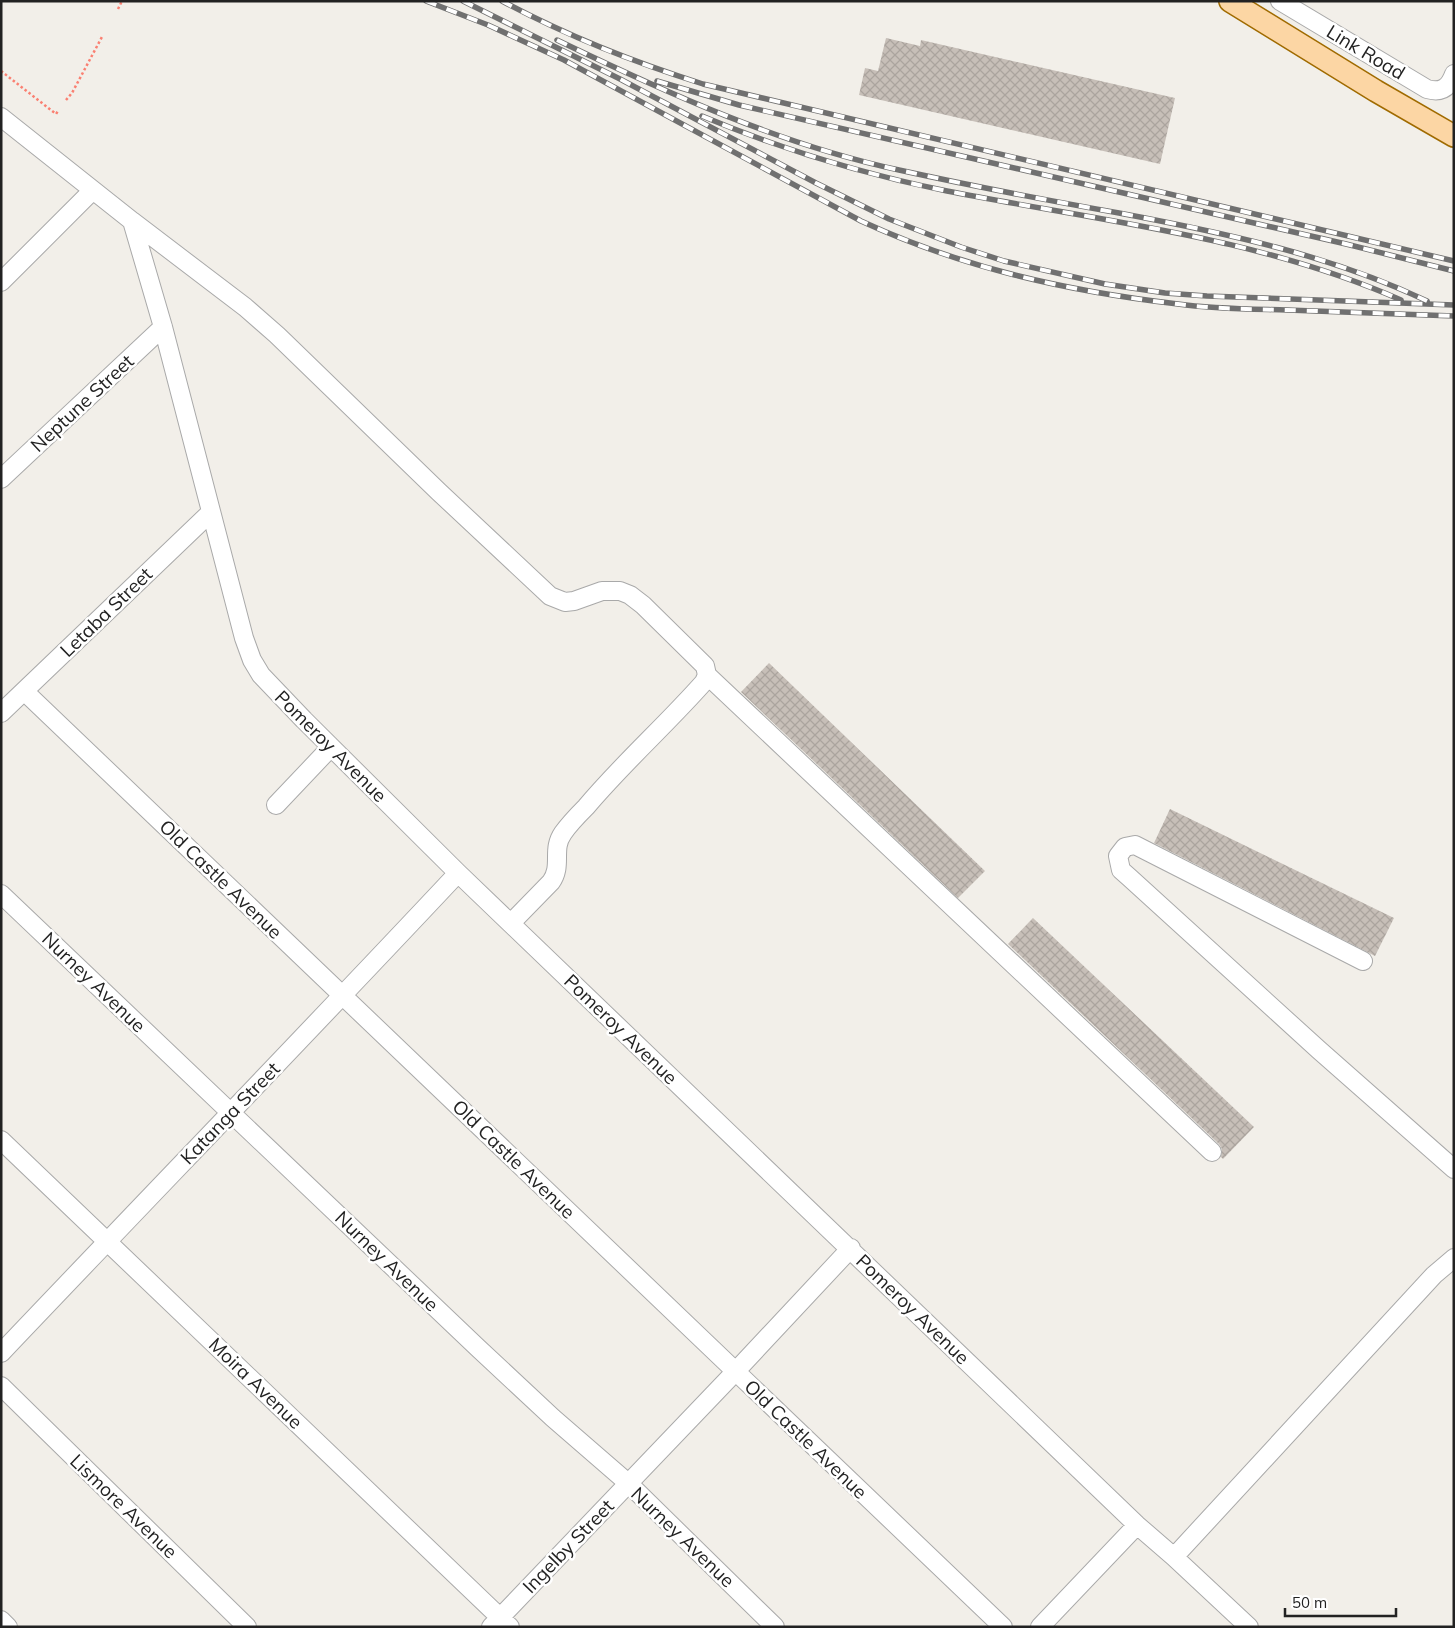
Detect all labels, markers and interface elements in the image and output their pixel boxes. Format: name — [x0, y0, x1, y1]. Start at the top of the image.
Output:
street label: Link Road — [1322, 19, 1410, 85]
street label: Neptune Street — [25, 349, 139, 457]
street label: Letaba Street — [55, 562, 157, 662]
street label: Pomeroy Avenue — [270, 685, 392, 807]
street label: Old Castle Avenue — [155, 814, 287, 944]
street label: Nurney Avenue — [37, 927, 151, 1037]
street label: Pomeroy Avenue — [559, 969, 683, 1089]
street label: Katanga Street — [175, 1057, 285, 1169]
street label: Old Castle Avenue — [448, 1094, 580, 1224]
street label: Nurney Avenue — [330, 1206, 444, 1316]
street label: Pomeroy Avenue — [851, 1249, 975, 1369]
street label: Moira Avenue — [204, 1332, 308, 1434]
street label: Old Castle Avenue — [740, 1374, 872, 1504]
street label: Lismore Avenue — [65, 1449, 183, 1563]
street label: Nurney Avenue — [626, 1482, 740, 1592]
street label: Ingelby Street — [517, 1494, 619, 1598]
scale bar — [1285, 1586, 1396, 1618]
text: 50 m — [1292, 1593, 1327, 1612]

